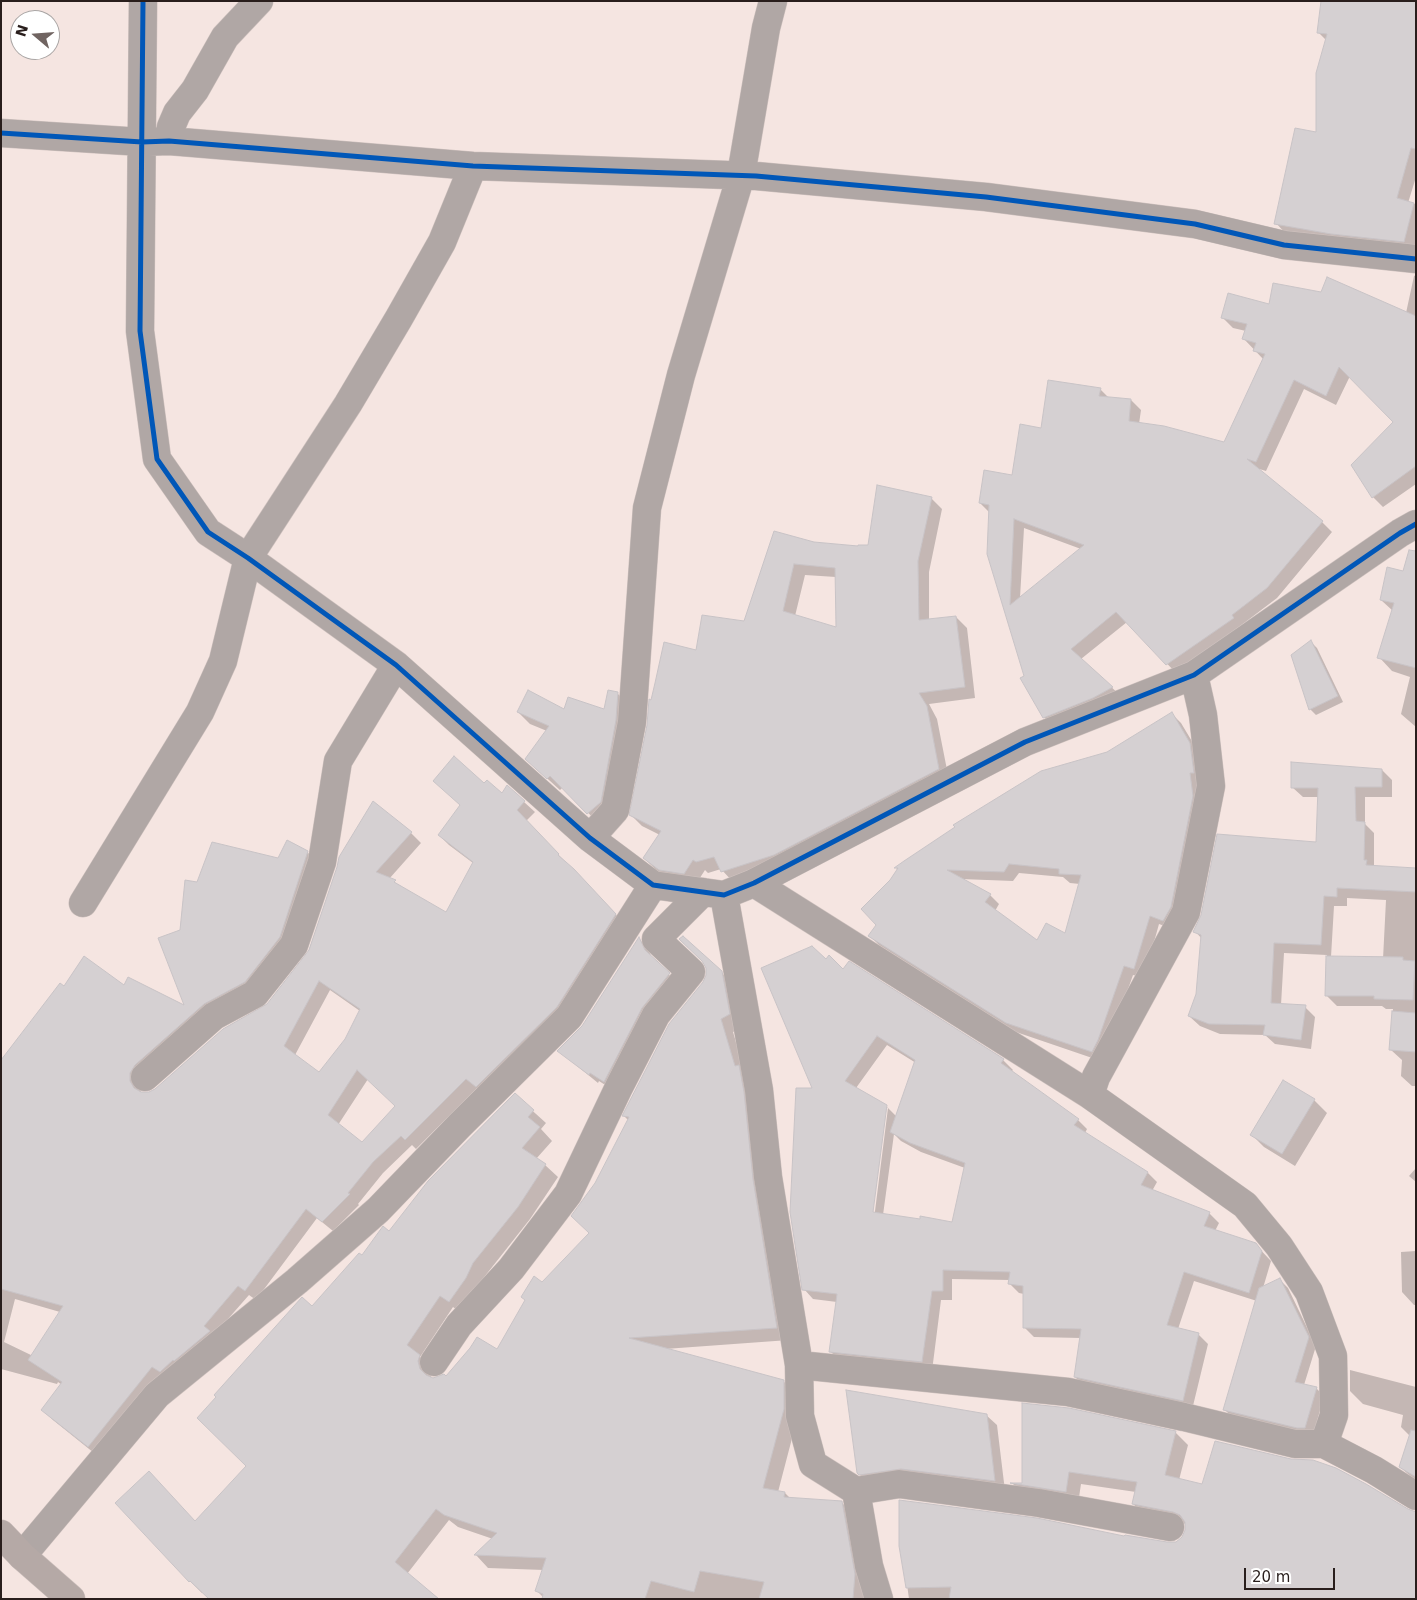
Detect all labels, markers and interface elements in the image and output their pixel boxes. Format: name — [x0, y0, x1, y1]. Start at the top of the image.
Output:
north arrow — [10, 10, 60, 60]
text: N — [12, 23, 31, 39]
scale bar — [1247, 1558, 1338, 1590]
text: 20 m — [1252, 1568, 1290, 1586]

